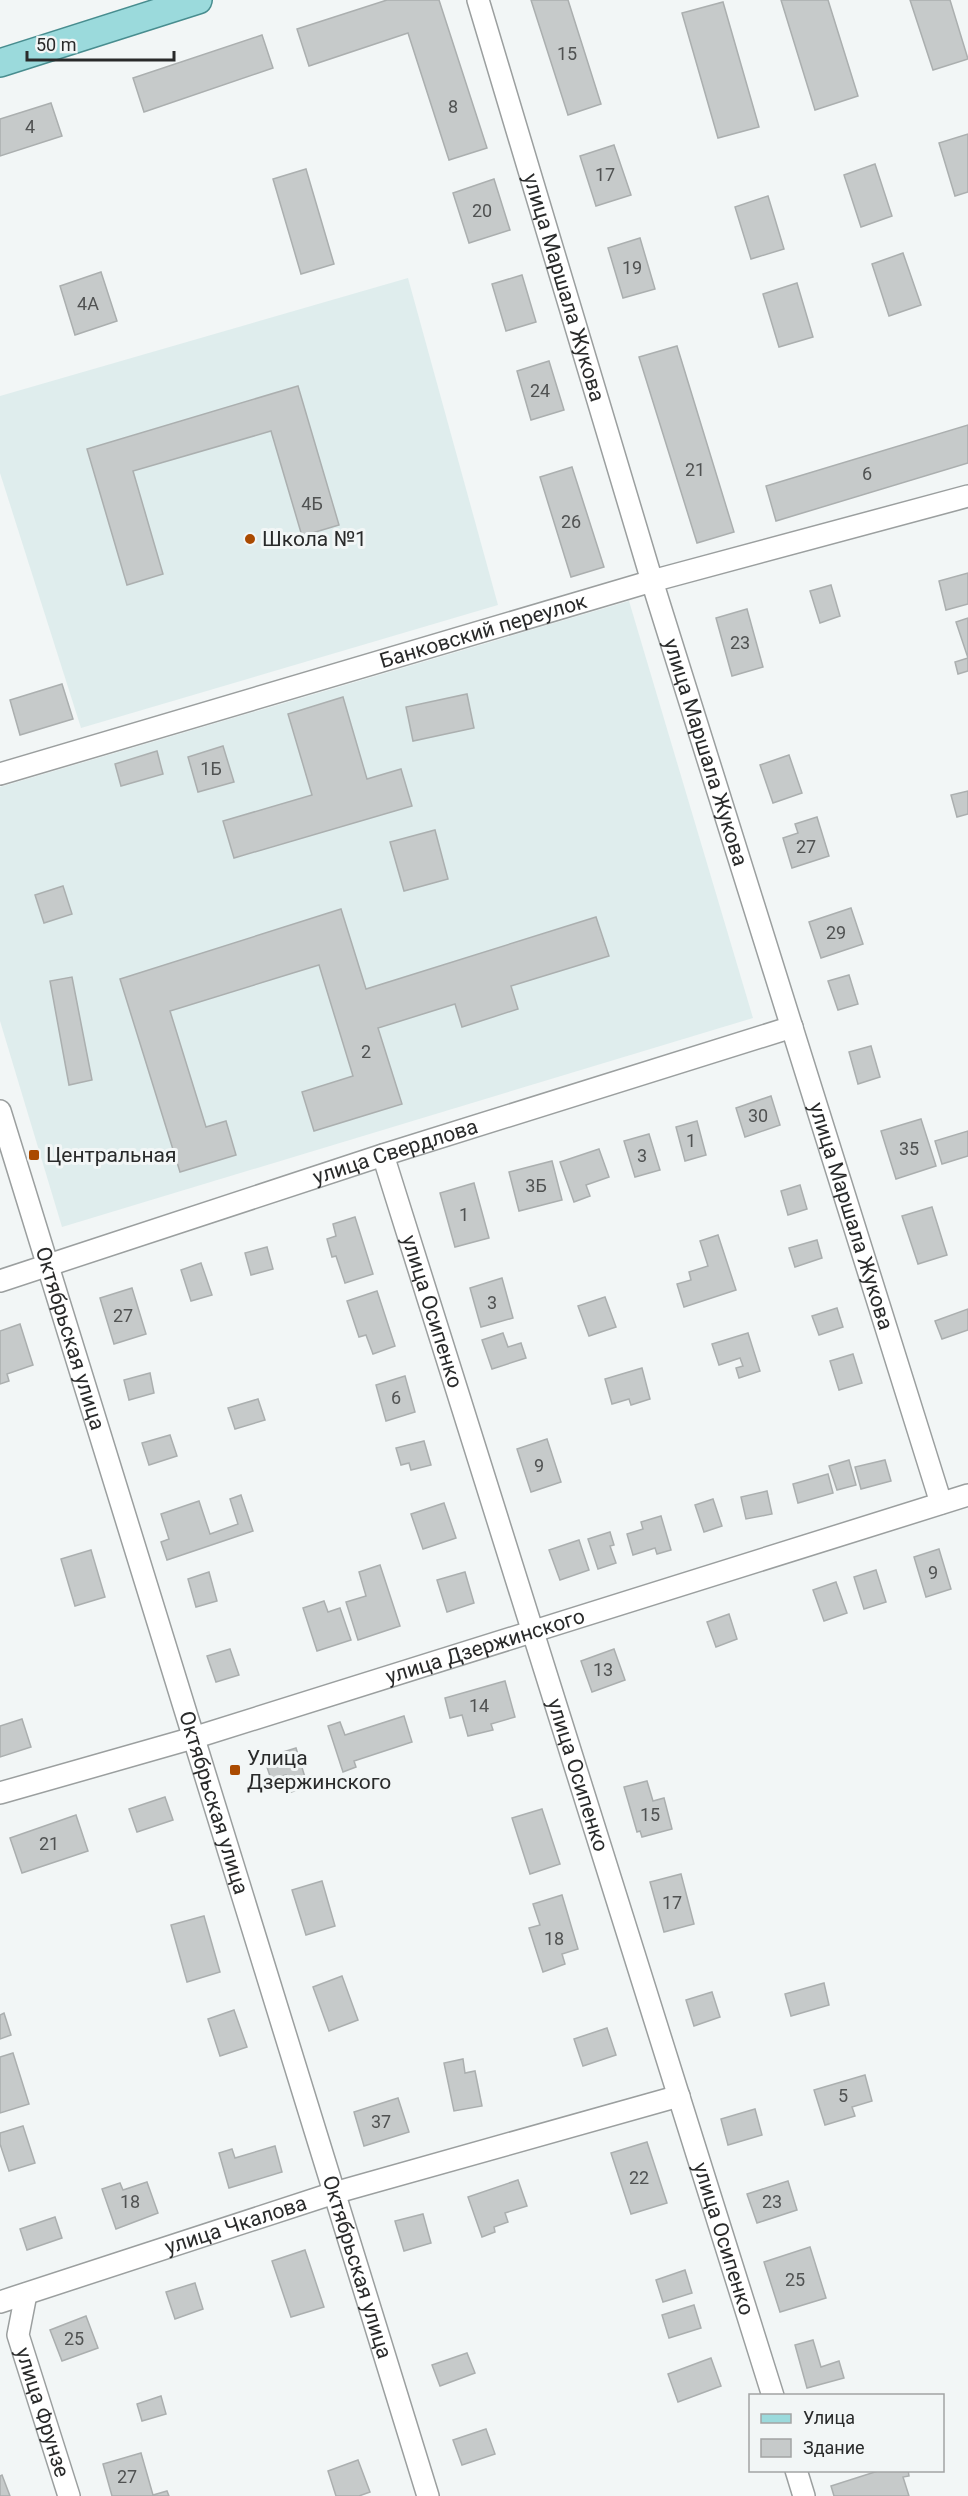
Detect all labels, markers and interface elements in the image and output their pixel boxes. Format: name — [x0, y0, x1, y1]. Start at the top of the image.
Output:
scale bar — [27, 24, 174, 62]
text: 50 m — [36, 34, 76, 55]
house number: 15 — [557, 43, 577, 64]
house number: 8 — [448, 96, 458, 117]
house number: 4 — [25, 116, 35, 137]
house number: 17 — [595, 164, 615, 185]
street label: улица Маршала Жукова — [519, 170, 610, 404]
house number: 20 — [472, 200, 492, 221]
house number: 19 — [622, 257, 642, 278]
house number: 4А — [77, 293, 99, 314]
house number: 24 — [530, 380, 550, 401]
house number: 21 — [685, 459, 705, 480]
house number: 6 — [862, 463, 872, 484]
house number: 4Б — [301, 493, 323, 514]
house number: 26 — [561, 511, 581, 532]
place label: Школа №1 — [262, 527, 367, 551]
marker: Школа №1 — [243, 532, 257, 546]
street label: Банковский переулок — [377, 589, 590, 673]
house number: 23 — [730, 632, 750, 653]
street label: улица Маршала Жукова — [659, 636, 753, 869]
house number: 1Б — [200, 758, 222, 779]
house number: 27 — [796, 836, 816, 857]
house number: 29 — [826, 922, 846, 943]
house number: 2 — [361, 1041, 371, 1062]
street label: улица Маршала Жукова — [804, 1099, 898, 1333]
house number: 30 — [748, 1105, 768, 1126]
street label: улица Свердлова — [310, 1114, 481, 1189]
house number: 1 — [686, 1130, 696, 1151]
house number: 35 — [899, 1138, 919, 1159]
place label: Центральная — [46, 1143, 177, 1167]
house number: 3 — [637, 1145, 647, 1166]
marker: Центральная — [27, 1148, 41, 1162]
house number: 3Б — [525, 1175, 547, 1196]
house number: 1 — [459, 1204, 469, 1225]
street label: улица Осипенко — [397, 1232, 467, 1391]
street label: Октябрьская улица — [31, 1244, 110, 1433]
house number: 3 — [487, 1292, 497, 1313]
house number: 27 — [113, 1305, 133, 1326]
house number: 6 — [391, 1387, 401, 1408]
house number: 9 — [534, 1455, 544, 1476]
house number: 9 — [928, 1562, 938, 1583]
street label: улица Дзержинского — [383, 1604, 588, 1689]
house number: 13 — [593, 1659, 613, 1680]
house number: 14 — [469, 1695, 489, 1716]
street label: улица Осипенко — [543, 1696, 613, 1855]
street label: Октябрьская улица — [174, 1708, 253, 1897]
place label: Улица Дзержинского — [247, 1746, 391, 1794]
marker: Улица Дзержинского — [228, 1763, 242, 1777]
house number: 15 — [640, 1804, 660, 1825]
house number: 21 — [39, 1833, 59, 1854]
house number: 17 — [662, 1892, 682, 1913]
house number: 18 — [544, 1928, 564, 1949]
house number: 5 — [838, 2085, 848, 2106]
house number: 37 — [371, 2111, 391, 2132]
street label: улица Осипенко — [688, 2159, 759, 2318]
house number: 22 — [629, 2167, 649, 2188]
street label: Октябрьская улица — [318, 2173, 397, 2362]
house number: 18 — [120, 2191, 140, 2212]
street label: улица Чкалова — [162, 2191, 310, 2259]
house number: 23 — [762, 2191, 782, 2212]
house number: 25 — [785, 2269, 805, 2290]
house number: 25 — [64, 2328, 84, 2349]
street label: улица Фрунзе — [11, 2345, 74, 2480]
legend — [749, 2394, 944, 2472]
text: Улица — [803, 2407, 855, 2428]
text: Здание — [803, 2437, 865, 2458]
house number: 27 — [117, 2466, 137, 2487]

